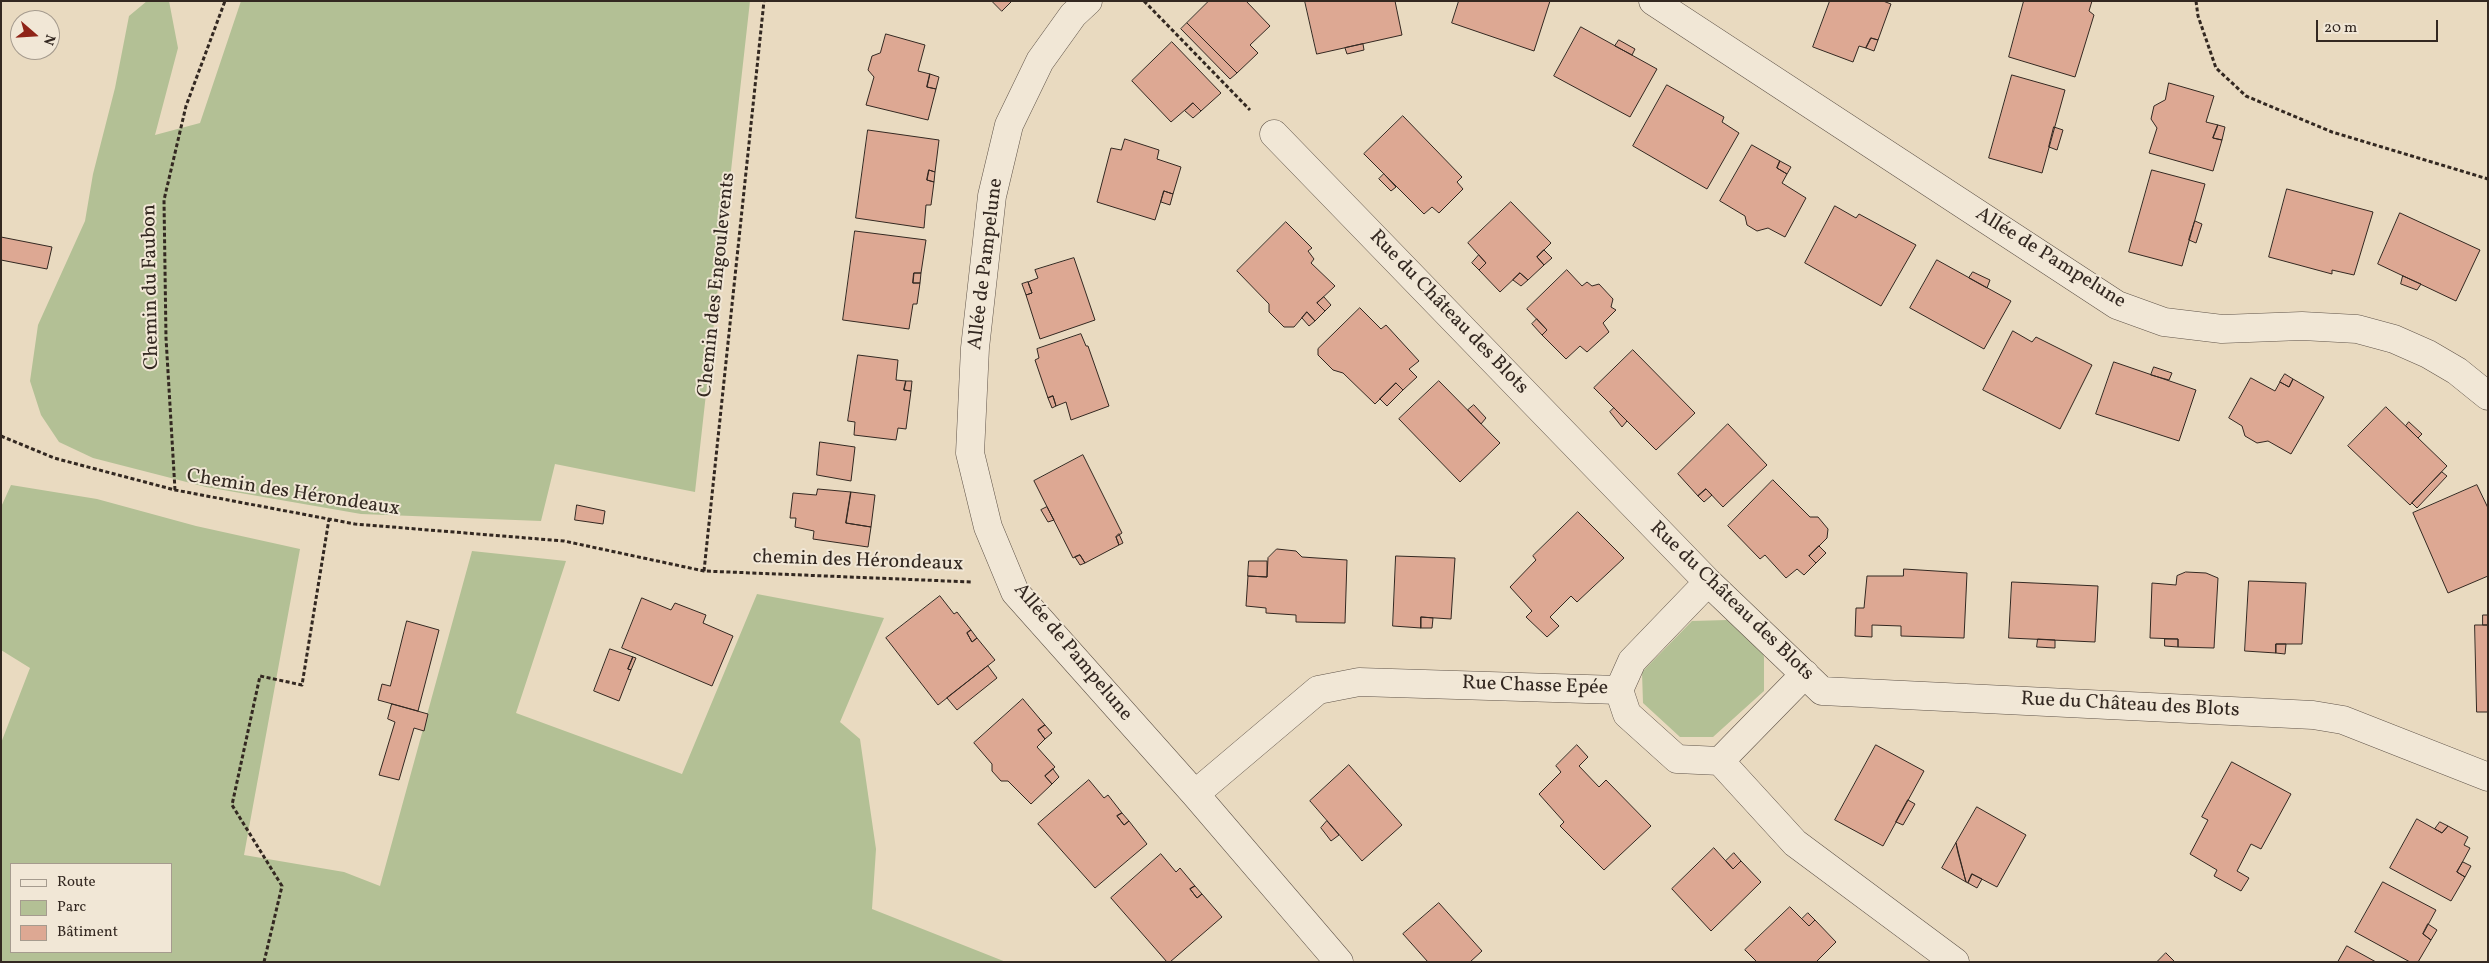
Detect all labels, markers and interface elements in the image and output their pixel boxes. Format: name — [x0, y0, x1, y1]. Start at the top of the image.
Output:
north arrow — [10, 10, 60, 60]
scale bar — [2319, 10, 2442, 42]
text: 20 m — [2324, 18, 2357, 39]
text: N — [38, 32, 59, 48]
street label: Chemin des Engoulevents — [694, 171, 742, 399]
street label: Allée de Pampelune — [965, 177, 1009, 351]
street label: Allée de Pampelune — [1970, 203, 2130, 315]
street label: Chemin du Faubon — [139, 204, 165, 370]
street label: Rue du Château des Blots — [1363, 226, 1533, 400]
street label: Chemin des Hérondeaux — [185, 465, 401, 523]
street label: Rue du Château des Blots — [1644, 517, 1818, 687]
street label: chemin des Hérondeaux — [752, 546, 964, 578]
street label: Allée de Pampelune — [1007, 579, 1137, 727]
street label: Rue Chasse Epée — [1461, 672, 1609, 702]
street label: Rue du Château des Blots — [2020, 688, 2240, 724]
legend — [10, 863, 172, 953]
text: Route — [57, 872, 96, 893]
text: Parc — [57, 897, 86, 918]
text: Bâtiment — [57, 922, 118, 943]

